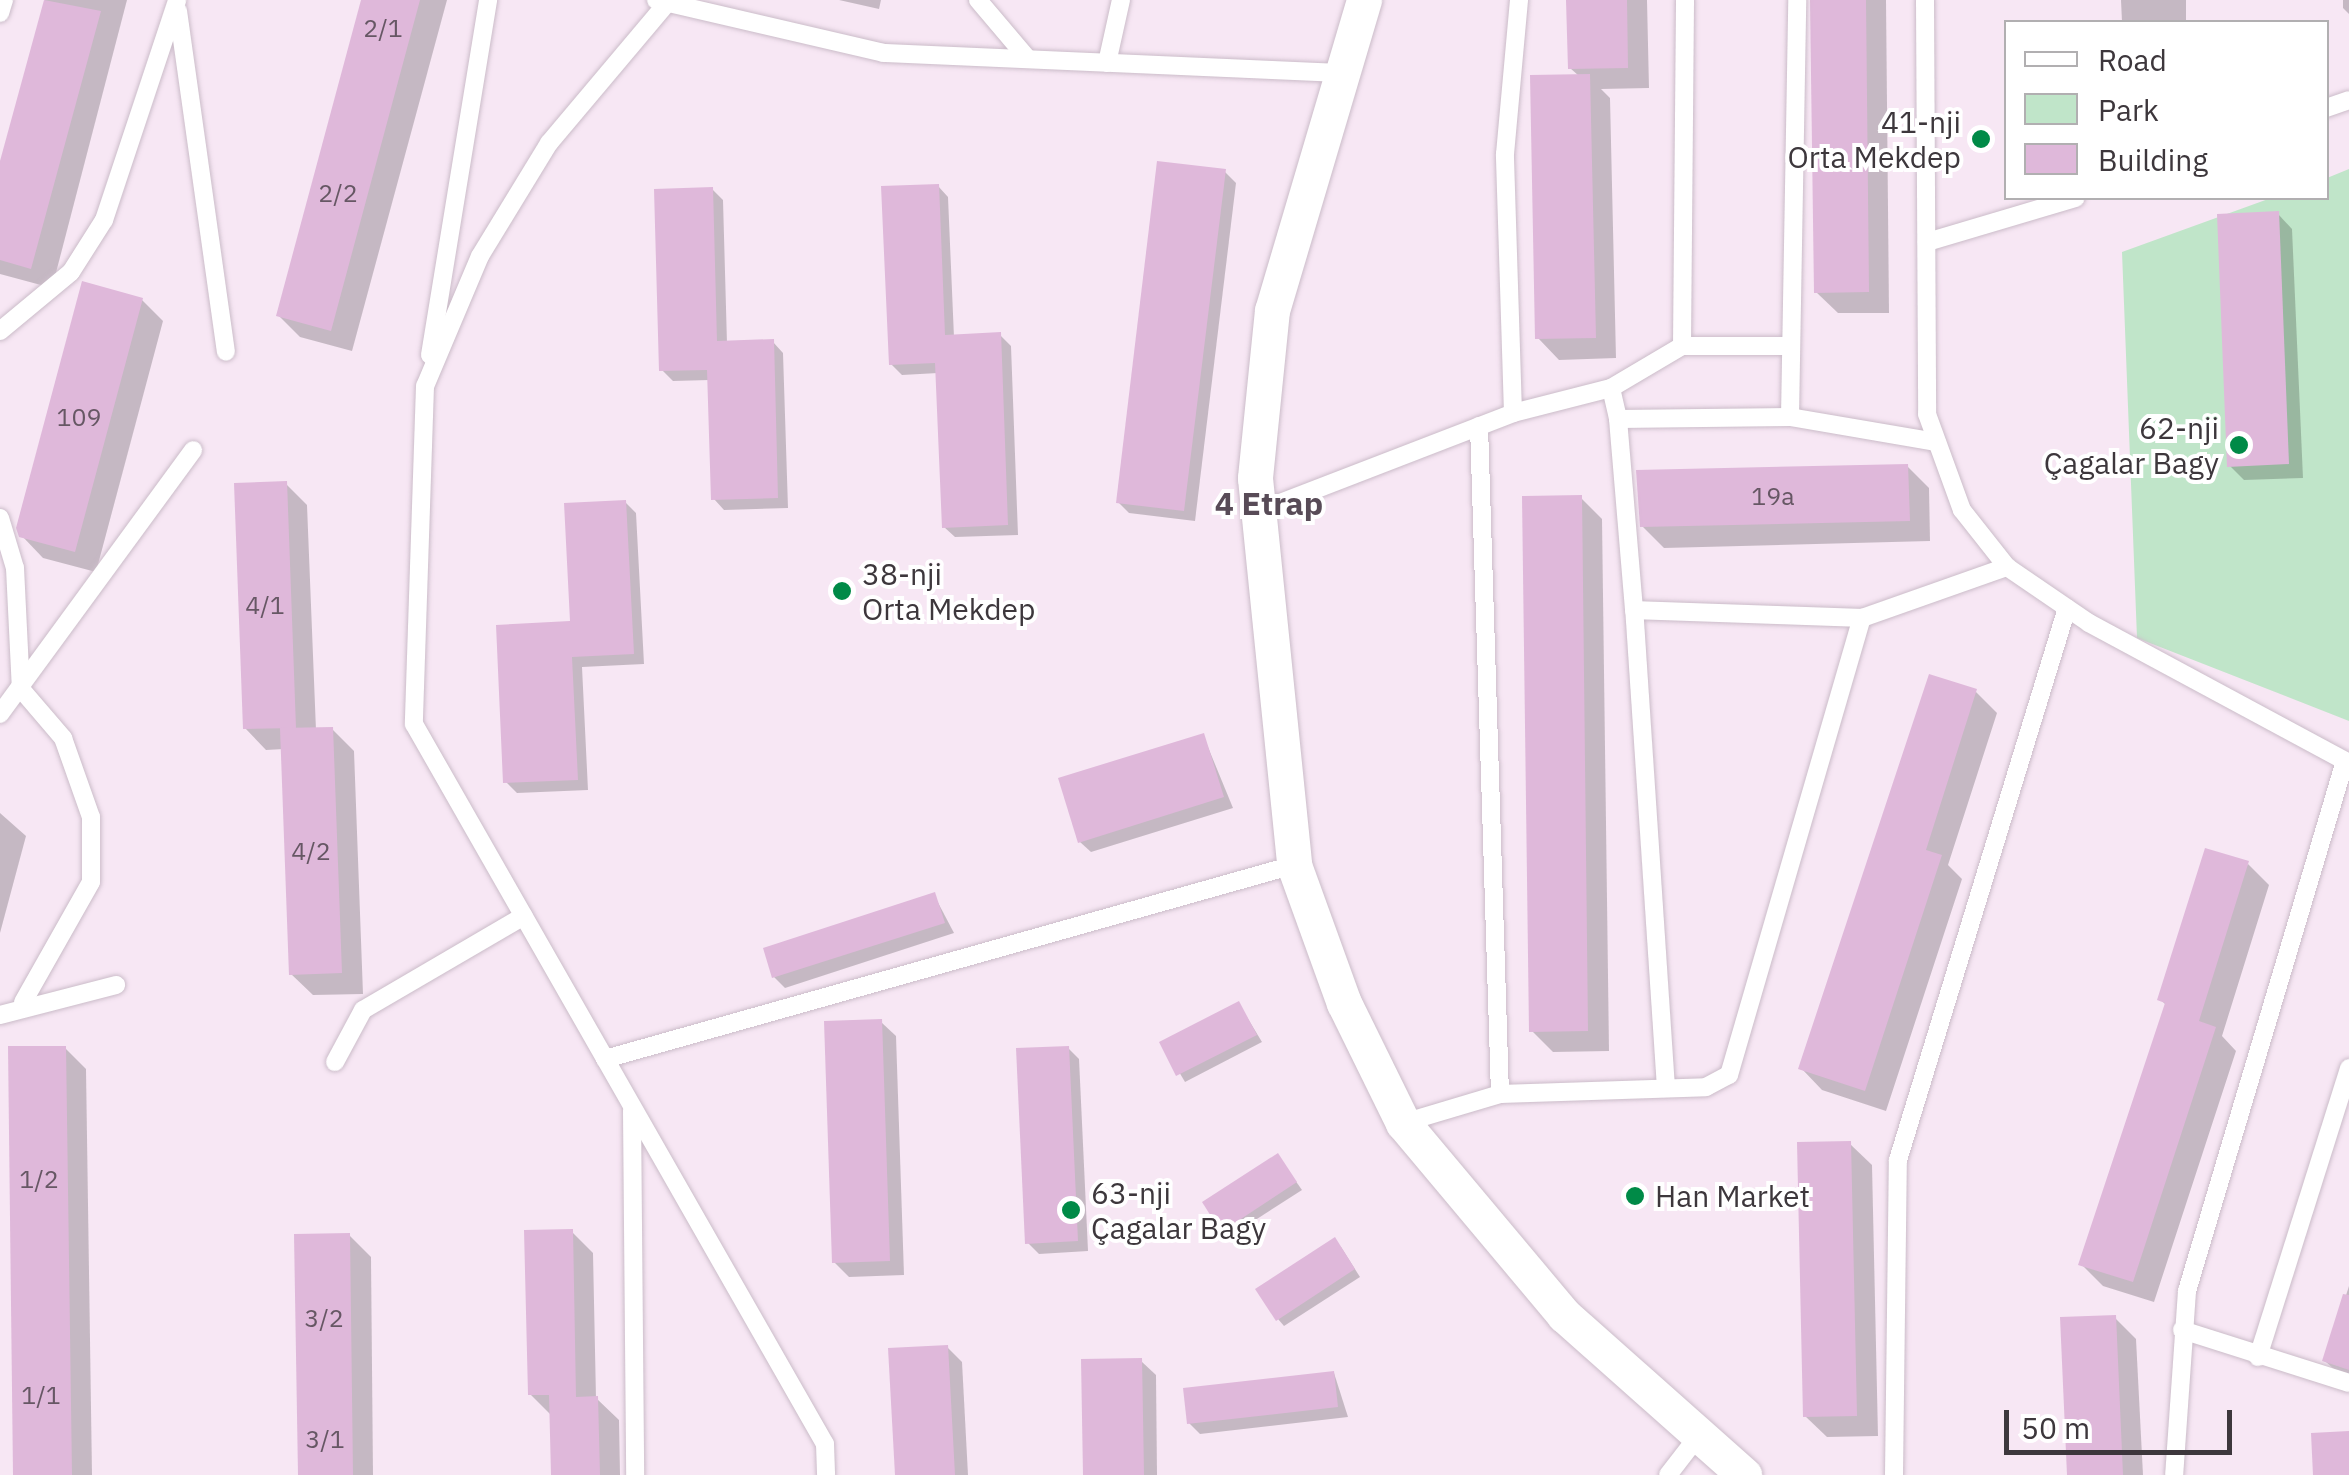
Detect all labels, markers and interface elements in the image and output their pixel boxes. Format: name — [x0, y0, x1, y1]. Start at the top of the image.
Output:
house number: 2/1 — [363, 13, 403, 43]
legend — [2004, 20, 2329, 200]
text: Road — [2098, 40, 2167, 79]
text: Park — [2098, 90, 2159, 129]
place label: 41-nji Orta Mekdep — [1788, 104, 1961, 174]
marker: 41-nji Orta Mekdep — [1970, 128, 1992, 150]
text: Building — [2098, 140, 2208, 179]
house number: 2/2 — [318, 178, 358, 208]
house number: 109 — [57, 402, 101, 432]
place label: 62-nji Çagalar Bagy — [2044, 410, 2219, 480]
marker: 62-nji Çagalar Bagy — [2228, 434, 2250, 456]
house number: 19a — [1751, 481, 1795, 511]
district label: 4 Etrap — [1215, 484, 1323, 522]
place label: 38-nji Orta Mekdep — [862, 556, 1035, 626]
marker: 38-nji Orta Mekdep — [831, 580, 853, 602]
house number: 4/1 — [245, 590, 285, 620]
house number: 4/2 — [291, 836, 331, 866]
house number: 1/2 — [19, 1164, 59, 1194]
place label: 63-nji Çagalar Bagy — [1091, 1175, 1266, 1246]
place label: Han Market — [1655, 1178, 1810, 1214]
marker: Han Market — [1624, 1185, 1646, 1207]
marker: 63-nji Çagalar Bagy — [1060, 1199, 1082, 1221]
house number: 3/2 — [304, 1303, 344, 1333]
house number: 1/1 — [21, 1380, 61, 1410]
scale bar — [2009, 1390, 2236, 1452]
text: 50 m — [2021, 1408, 2090, 1447]
house number: 3/1 — [305, 1424, 345, 1454]

